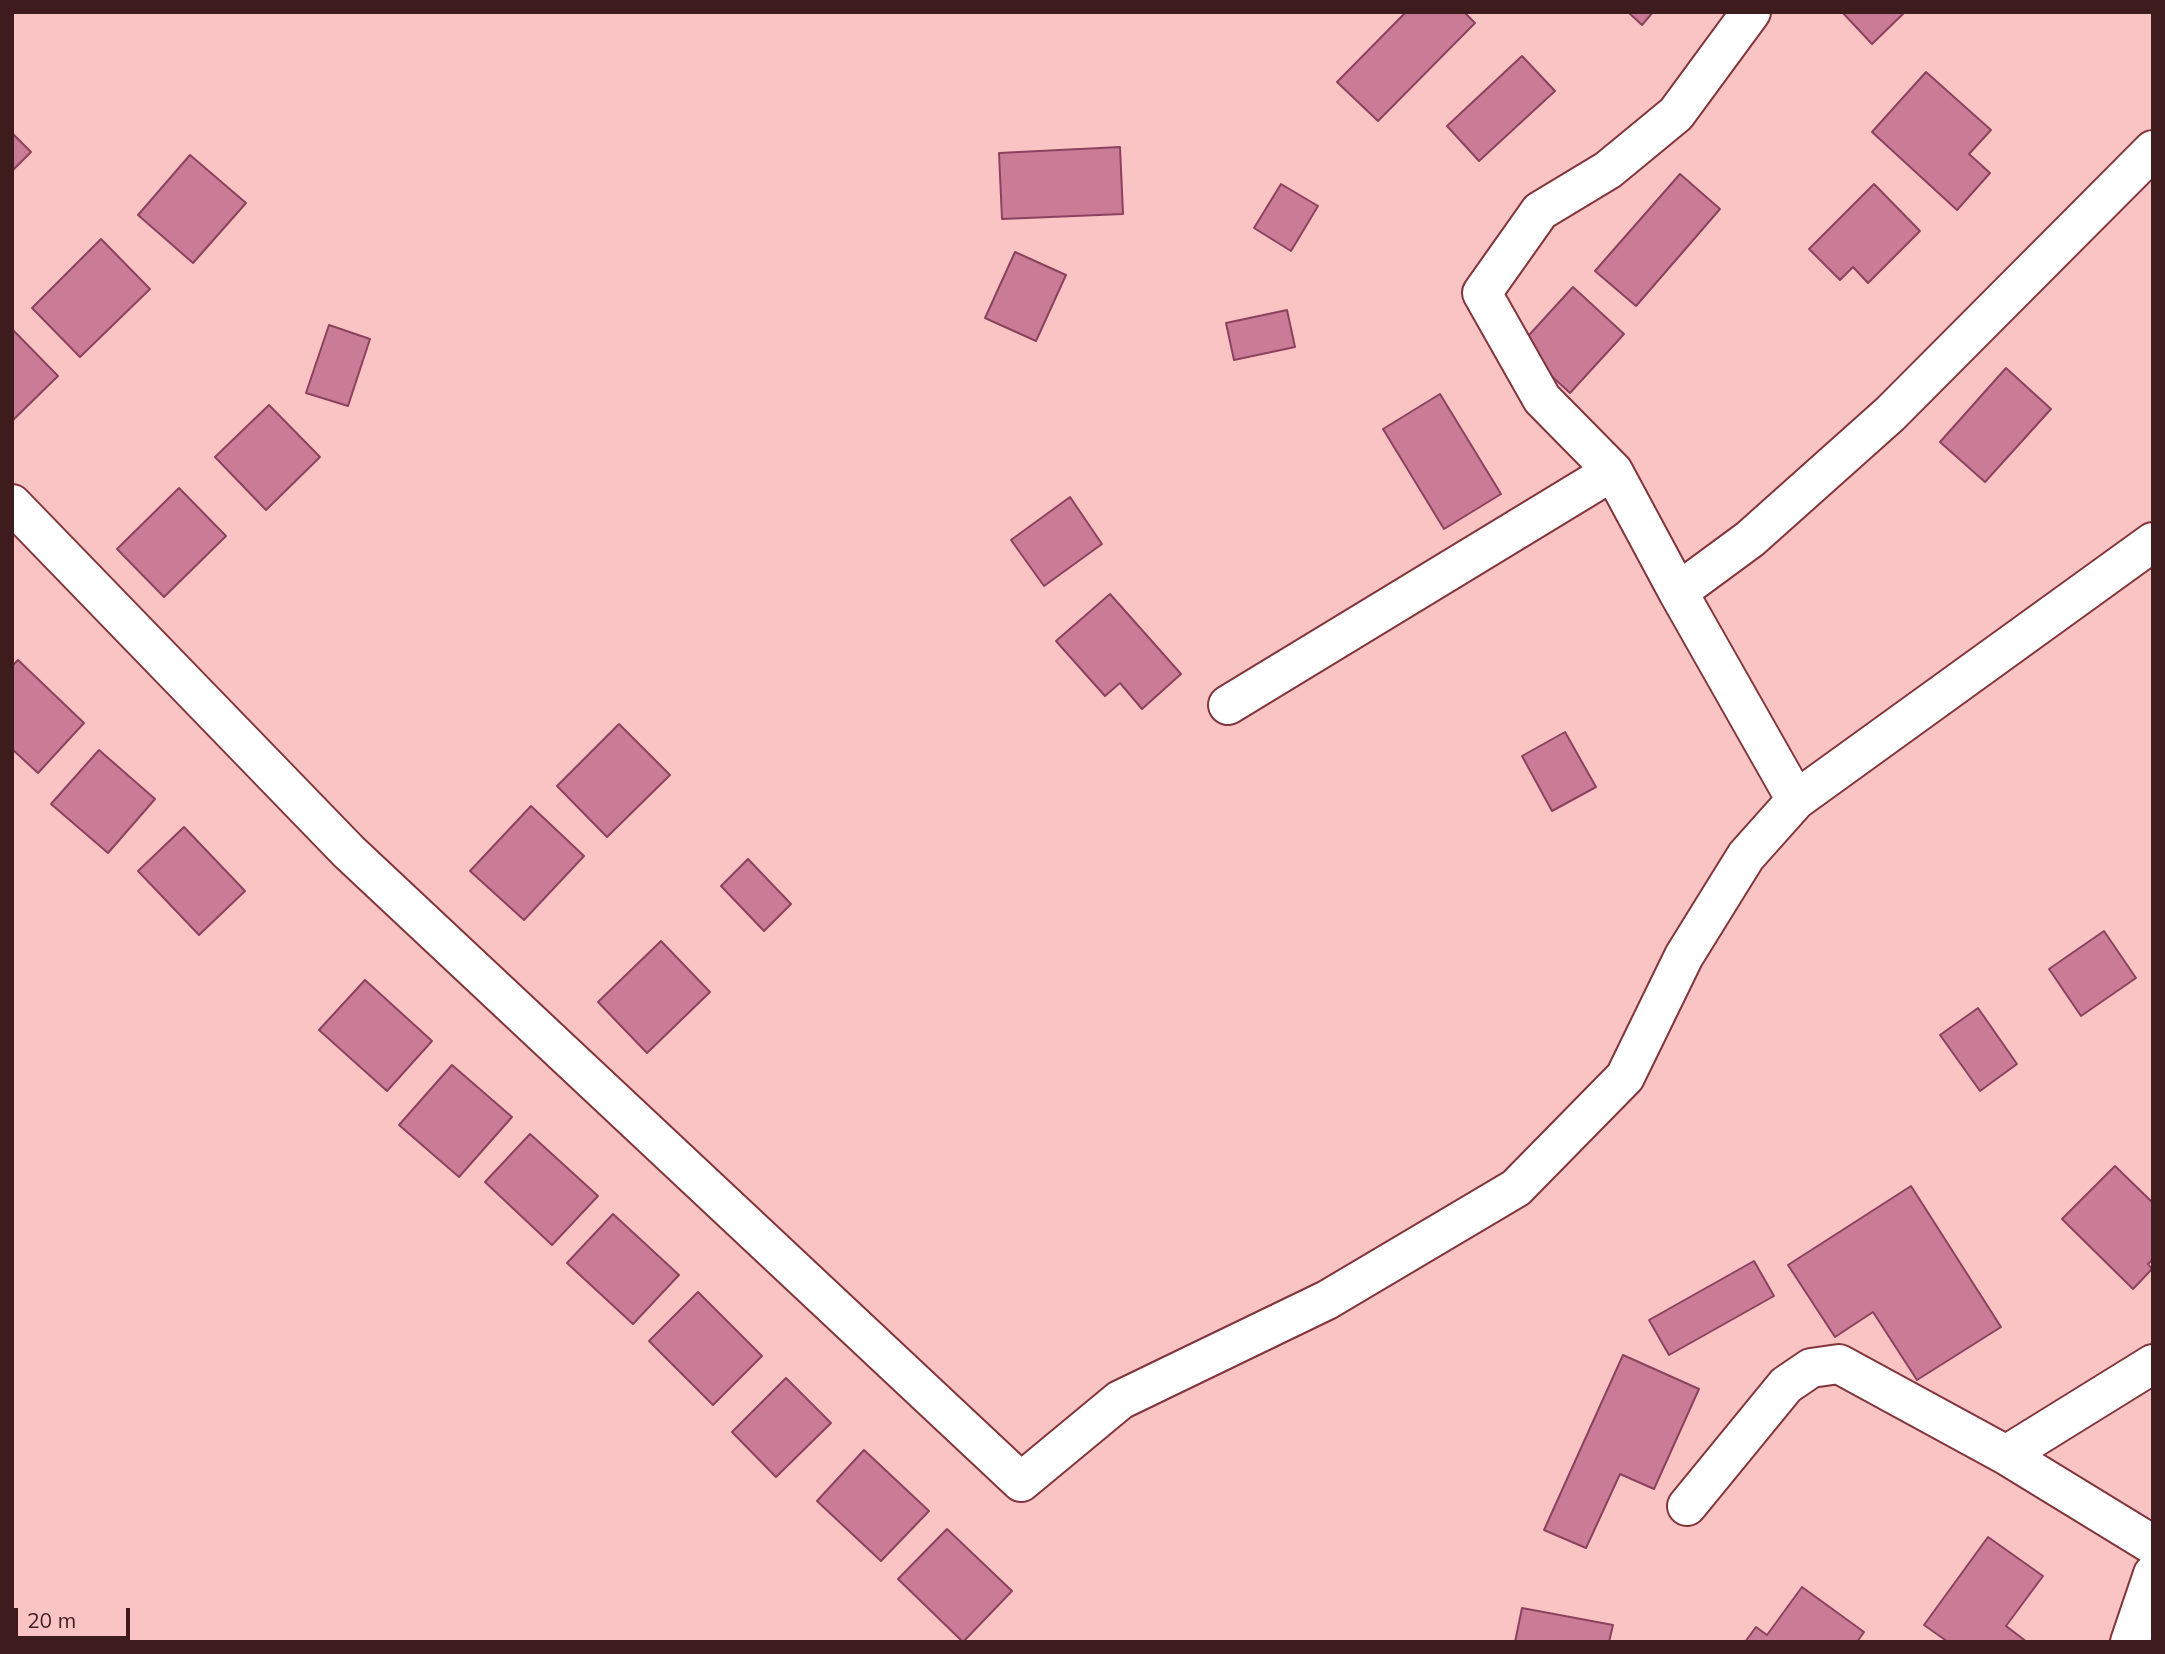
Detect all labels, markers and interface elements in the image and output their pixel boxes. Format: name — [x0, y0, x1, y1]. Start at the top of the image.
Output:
scale bar — [18, 1594, 133, 1638]
text: 20 m — [27, 1607, 76, 1633]

